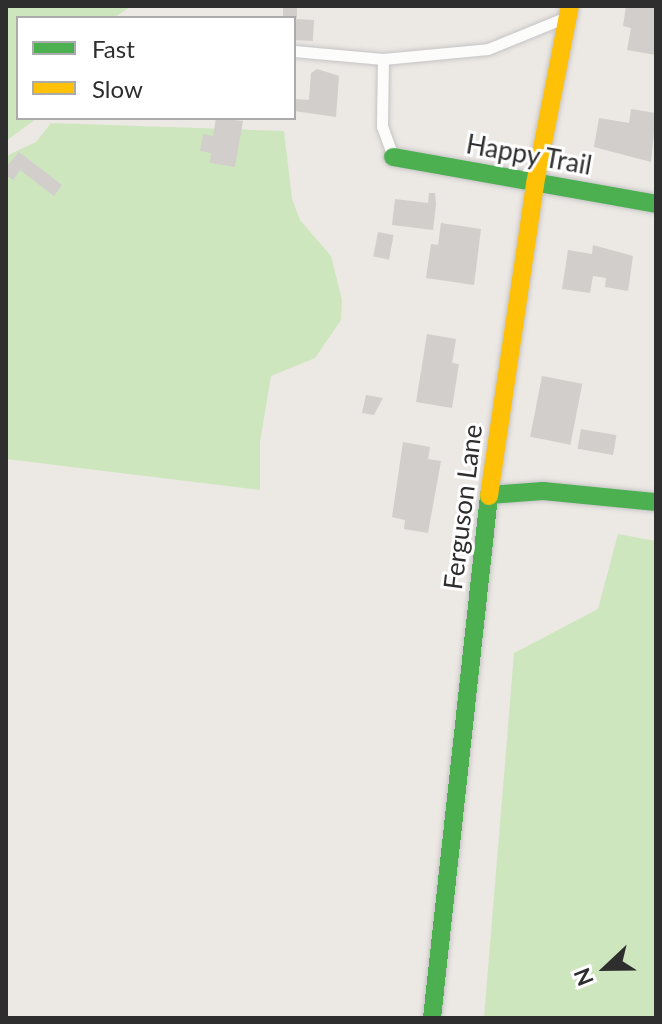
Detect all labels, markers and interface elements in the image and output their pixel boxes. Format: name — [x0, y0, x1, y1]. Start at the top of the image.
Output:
legend — [16, 16, 296, 120]
text: Fast — [92, 34, 135, 63]
text: Slow — [92, 74, 143, 103]
street label: Happy Trail — [463, 128, 595, 182]
street label: Ferguson Lane — [437, 423, 489, 591]
north arrow — [566, 928, 646, 1008]
text: N — [568, 964, 599, 990]

